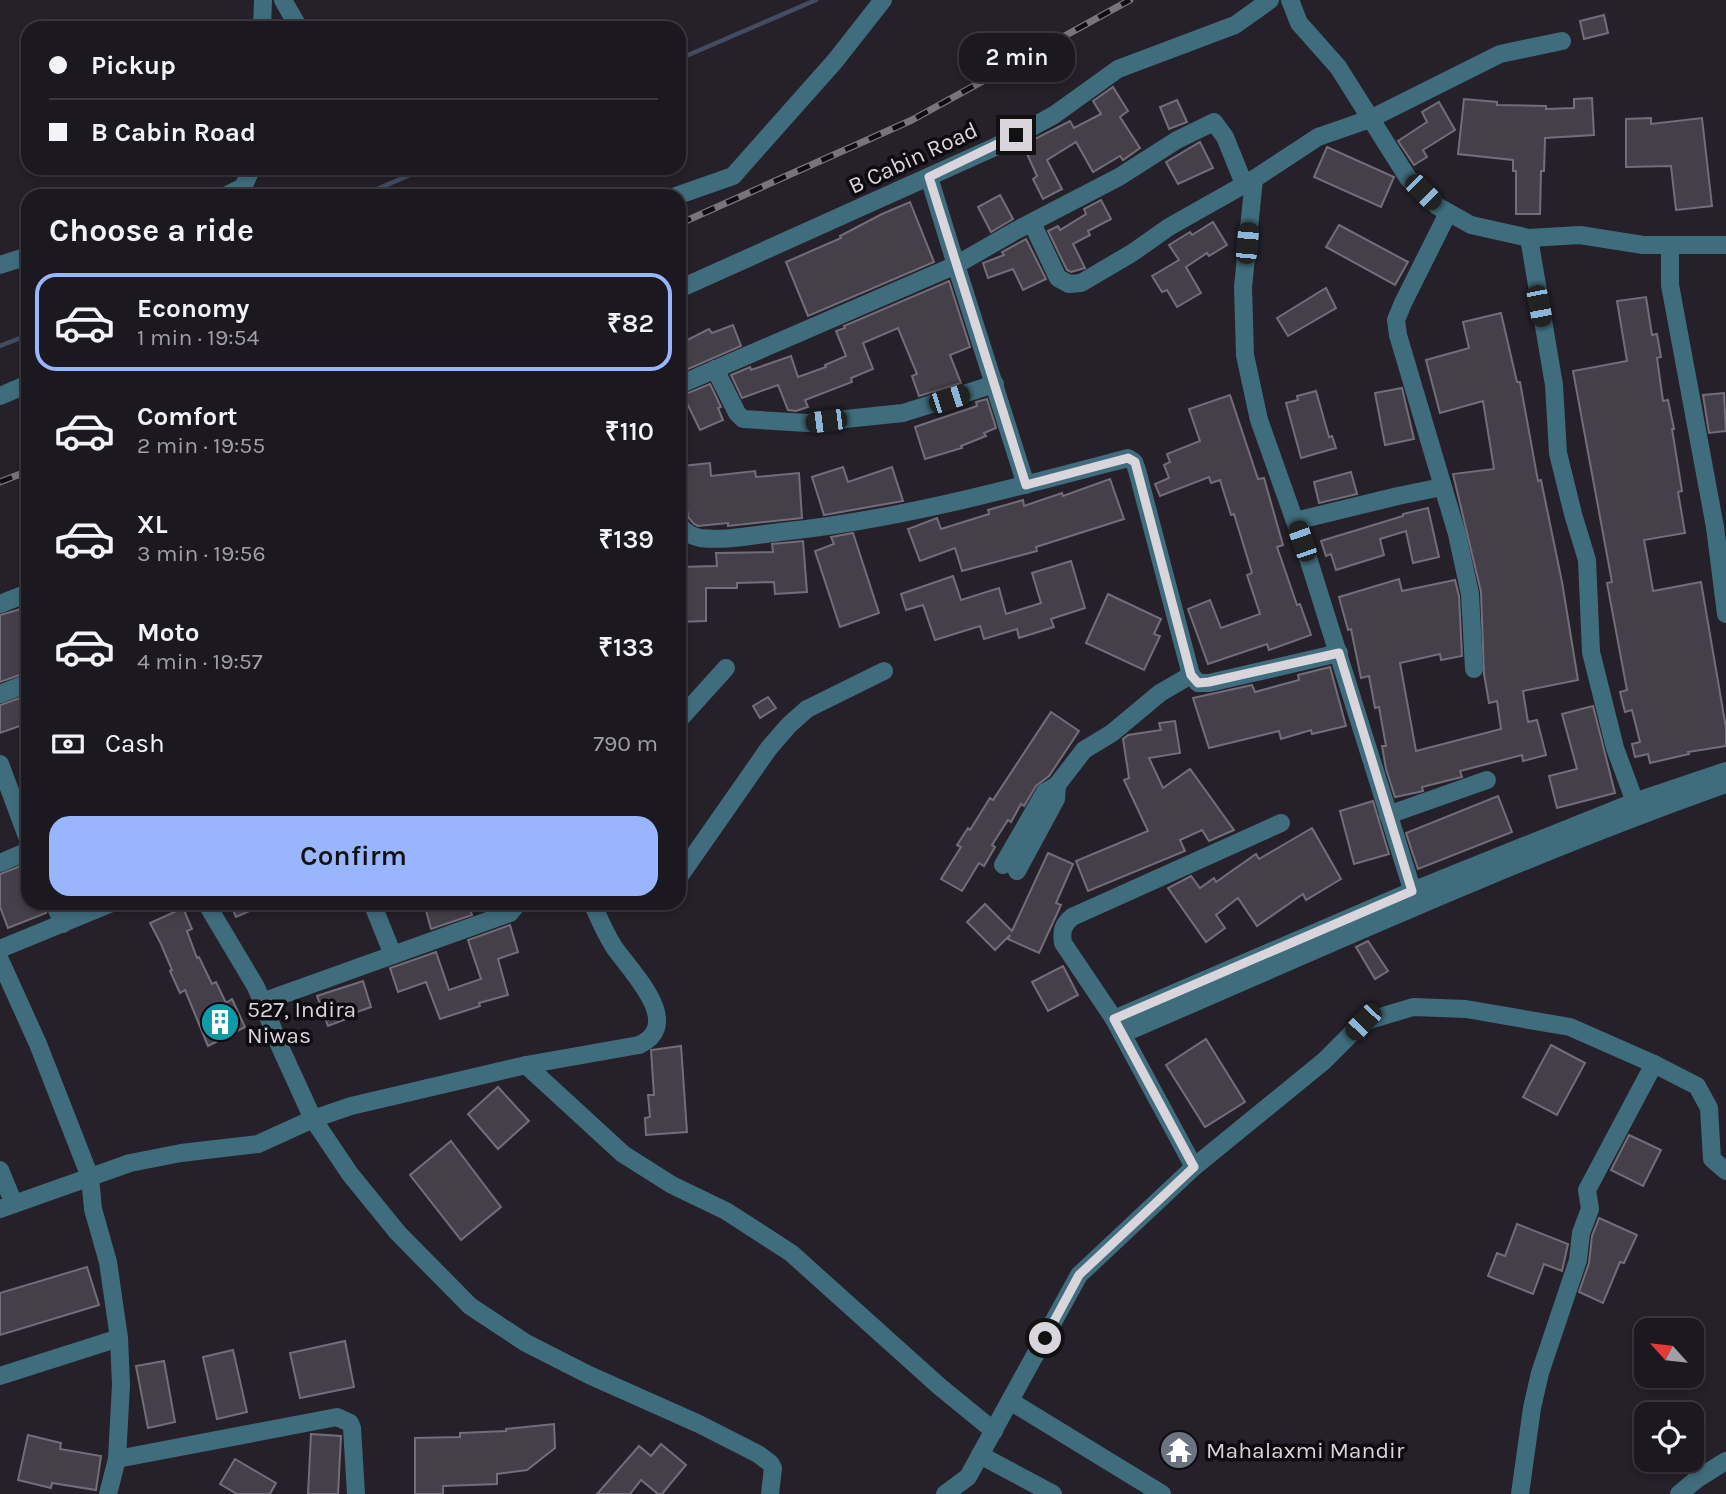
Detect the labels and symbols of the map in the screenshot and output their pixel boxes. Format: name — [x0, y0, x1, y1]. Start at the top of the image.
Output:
callout: 2 min — [958, 33, 1074, 82]
street label: B Cabin Road — [844, 116, 982, 200]
route end — [1000, 119, 1032, 151]
car — [1401, 170, 1446, 214]
car — [1235, 221, 1260, 265]
car — [1525, 283, 1554, 329]
car — [926, 383, 973, 415]
car — [804, 408, 849, 434]
car — [1286, 518, 1319, 564]
place label: 527, Indira Niwas — [247, 996, 356, 1049]
car — [1341, 1000, 1386, 1044]
building icon: 527, Indira Niwas — [199, 1001, 241, 1043]
north arrow — [1634, 1318, 1704, 1388]
route start — [1029, 1322, 1061, 1354]
temple icon: Mahalaxmi Mandir — [1158, 1429, 1200, 1471]
place label: Mahalaxmi Mandir — [1206, 1437, 1405, 1464]

